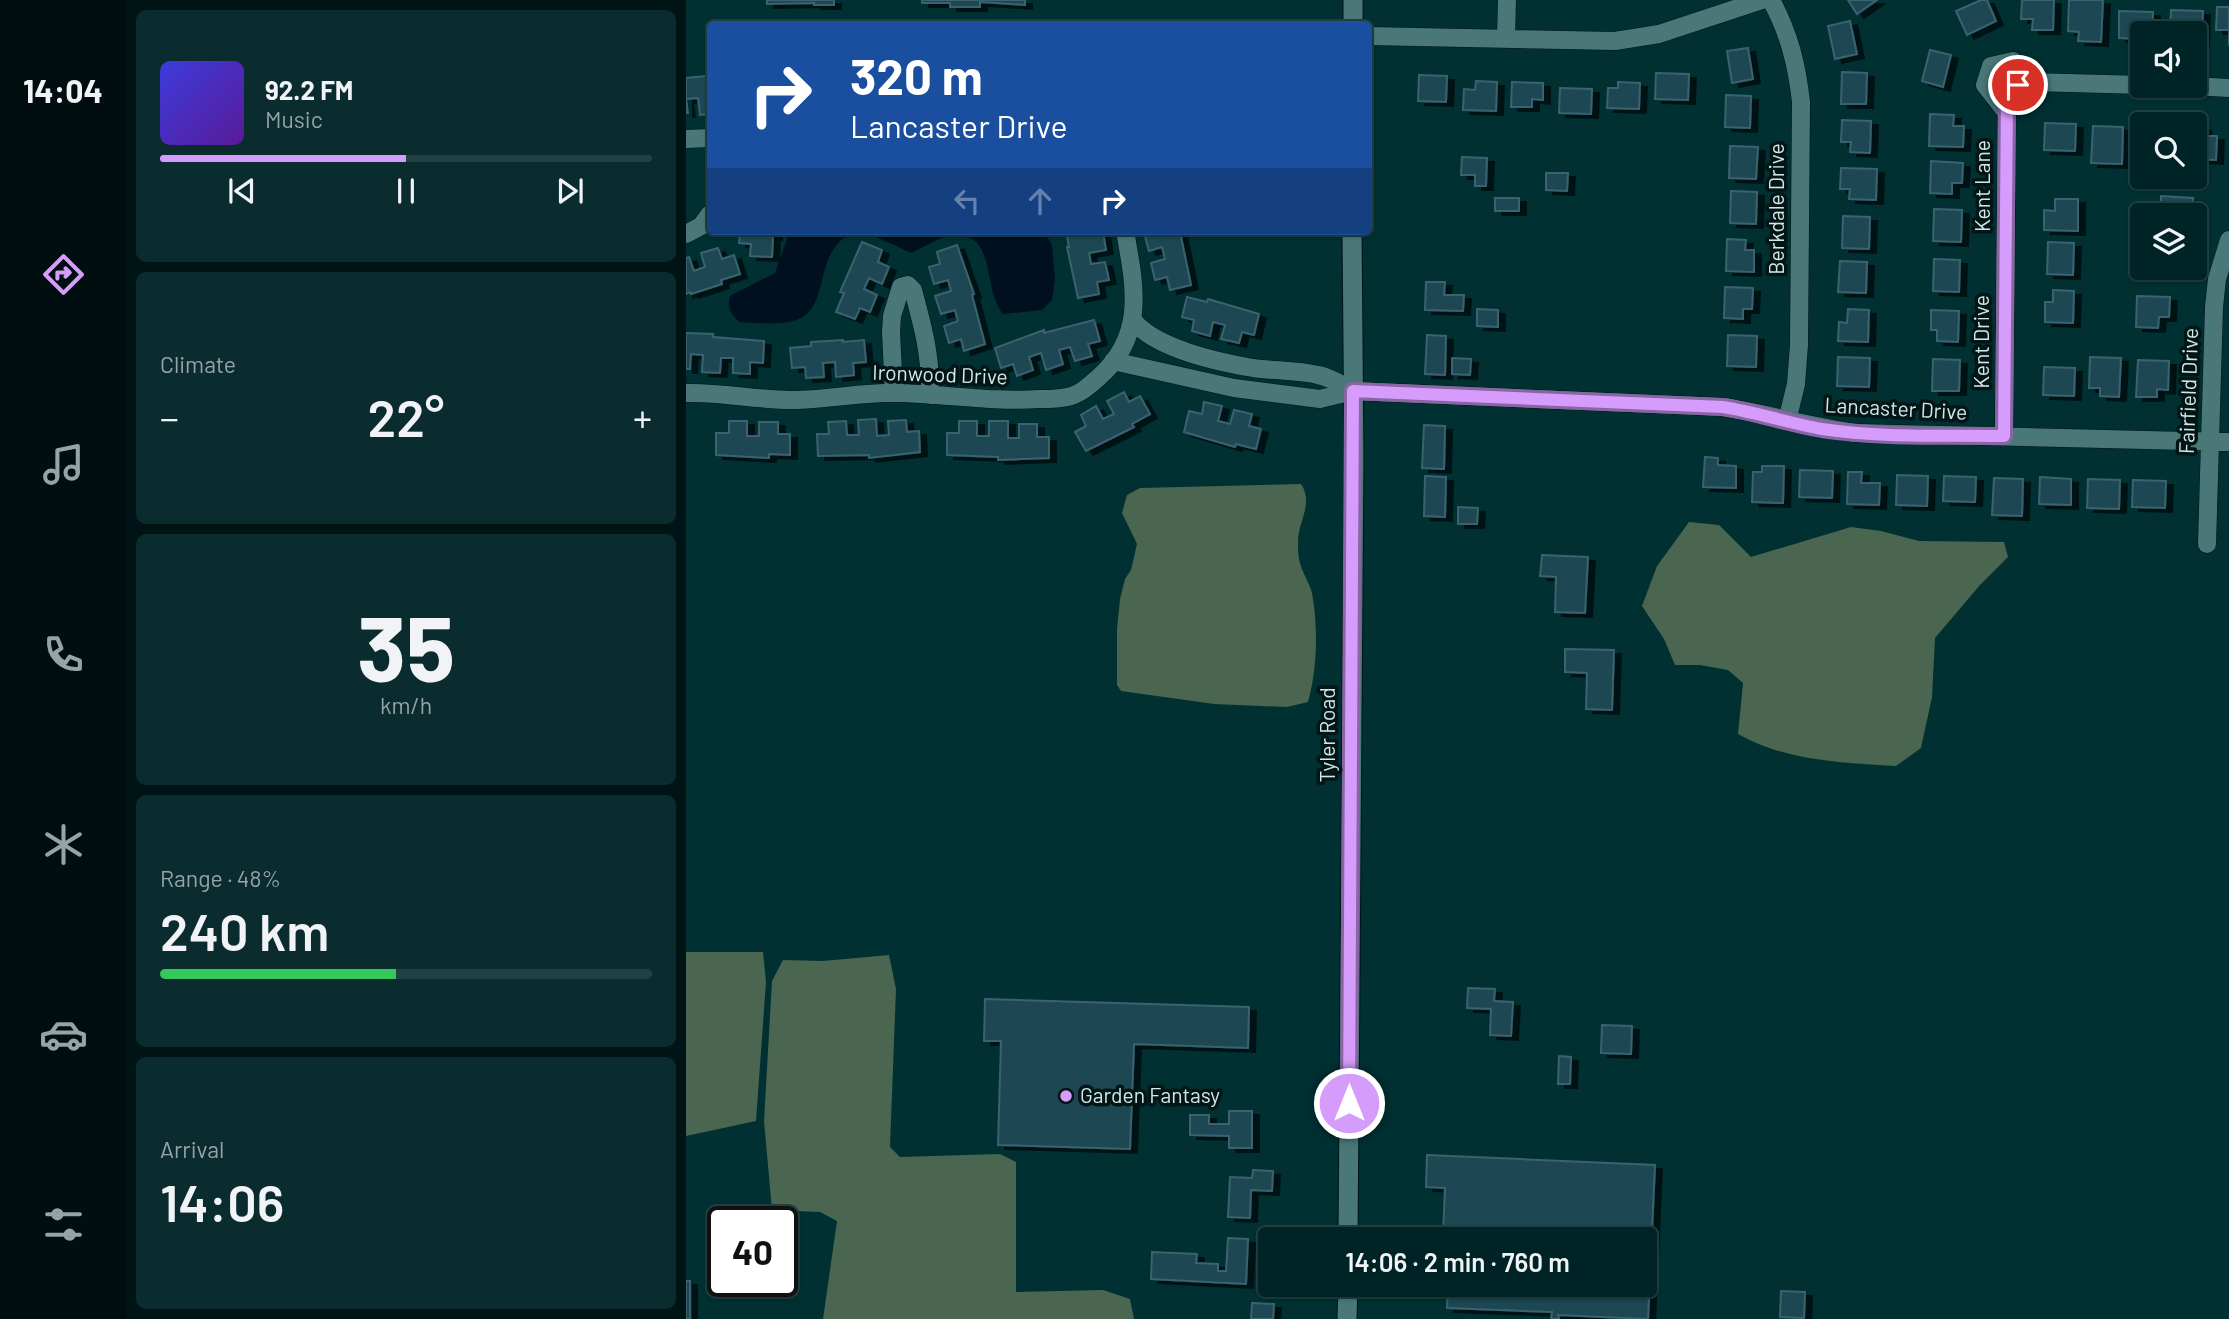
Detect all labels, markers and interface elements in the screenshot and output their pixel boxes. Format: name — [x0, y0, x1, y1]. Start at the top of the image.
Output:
map controls — [2130, 21, 2207, 280]
button: sound — [2130, 21, 2207, 98]
text: 320 m — [850, 46, 983, 105]
icon: right — [735, 49, 826, 140]
pin — [1988, 55, 2048, 115]
icon: arrive — [1999, 66, 2037, 104]
text: 14:04 — [23, 71, 103, 109]
text: 92.2 FM — [265, 74, 353, 105]
text: Music — [265, 105, 323, 133]
text: Lancaster Drive — [850, 106, 1067, 144]
button: search — [2130, 112, 2207, 189]
street label: Kent Lane — [1969, 140, 1994, 232]
street label: Berkdale Drive — [1763, 143, 1788, 275]
icon: previous — [223, 172, 261, 210]
icon: pause — [387, 172, 425, 210]
icon: next — [551, 172, 589, 210]
icon: left — [948, 182, 986, 220]
icon: ahead — [1021, 182, 1059, 220]
icon: right — [1094, 182, 1132, 220]
button: layers — [2130, 203, 2207, 280]
icon: directions — [39, 250, 88, 299]
street label: Kent Drive — [1968, 295, 1993, 389]
street label: Fairfield Drive — [2173, 327, 2202, 455]
text: Climate — [160, 350, 236, 378]
street label: Ironwood Drive — [872, 359, 1008, 388]
text: 22° — [368, 385, 444, 447]
street label: Lancaster Drive — [1824, 391, 1968, 424]
text: − — [160, 394, 179, 440]
text: + — [633, 394, 652, 440]
icon: music — [39, 440, 88, 489]
text: 35 — [357, 591, 455, 700]
icon: phone — [39, 630, 88, 679]
street label: Tyler Road — [1314, 687, 1339, 783]
text: km/h — [380, 691, 432, 719]
icon: climate — [39, 820, 88, 869]
text: Range · 48% — [160, 864, 281, 892]
text: 240 km — [160, 899, 329, 961]
icon: car — [39, 1010, 88, 1059]
position arrow — [1312, 1066, 1386, 1140]
place label: Garden Fantasy — [1080, 1082, 1220, 1107]
marker: Garden Fantasy — [1058, 1088, 1074, 1104]
text: Arrival — [160, 1135, 224, 1163]
text: 14:06 — [160, 1170, 284, 1232]
icon: filters — [39, 1200, 88, 1249]
speed limit sign: 40 — [707, 1206, 798, 1297]
text: 14:06 · 2 min · 760 m — [1345, 1246, 1570, 1277]

